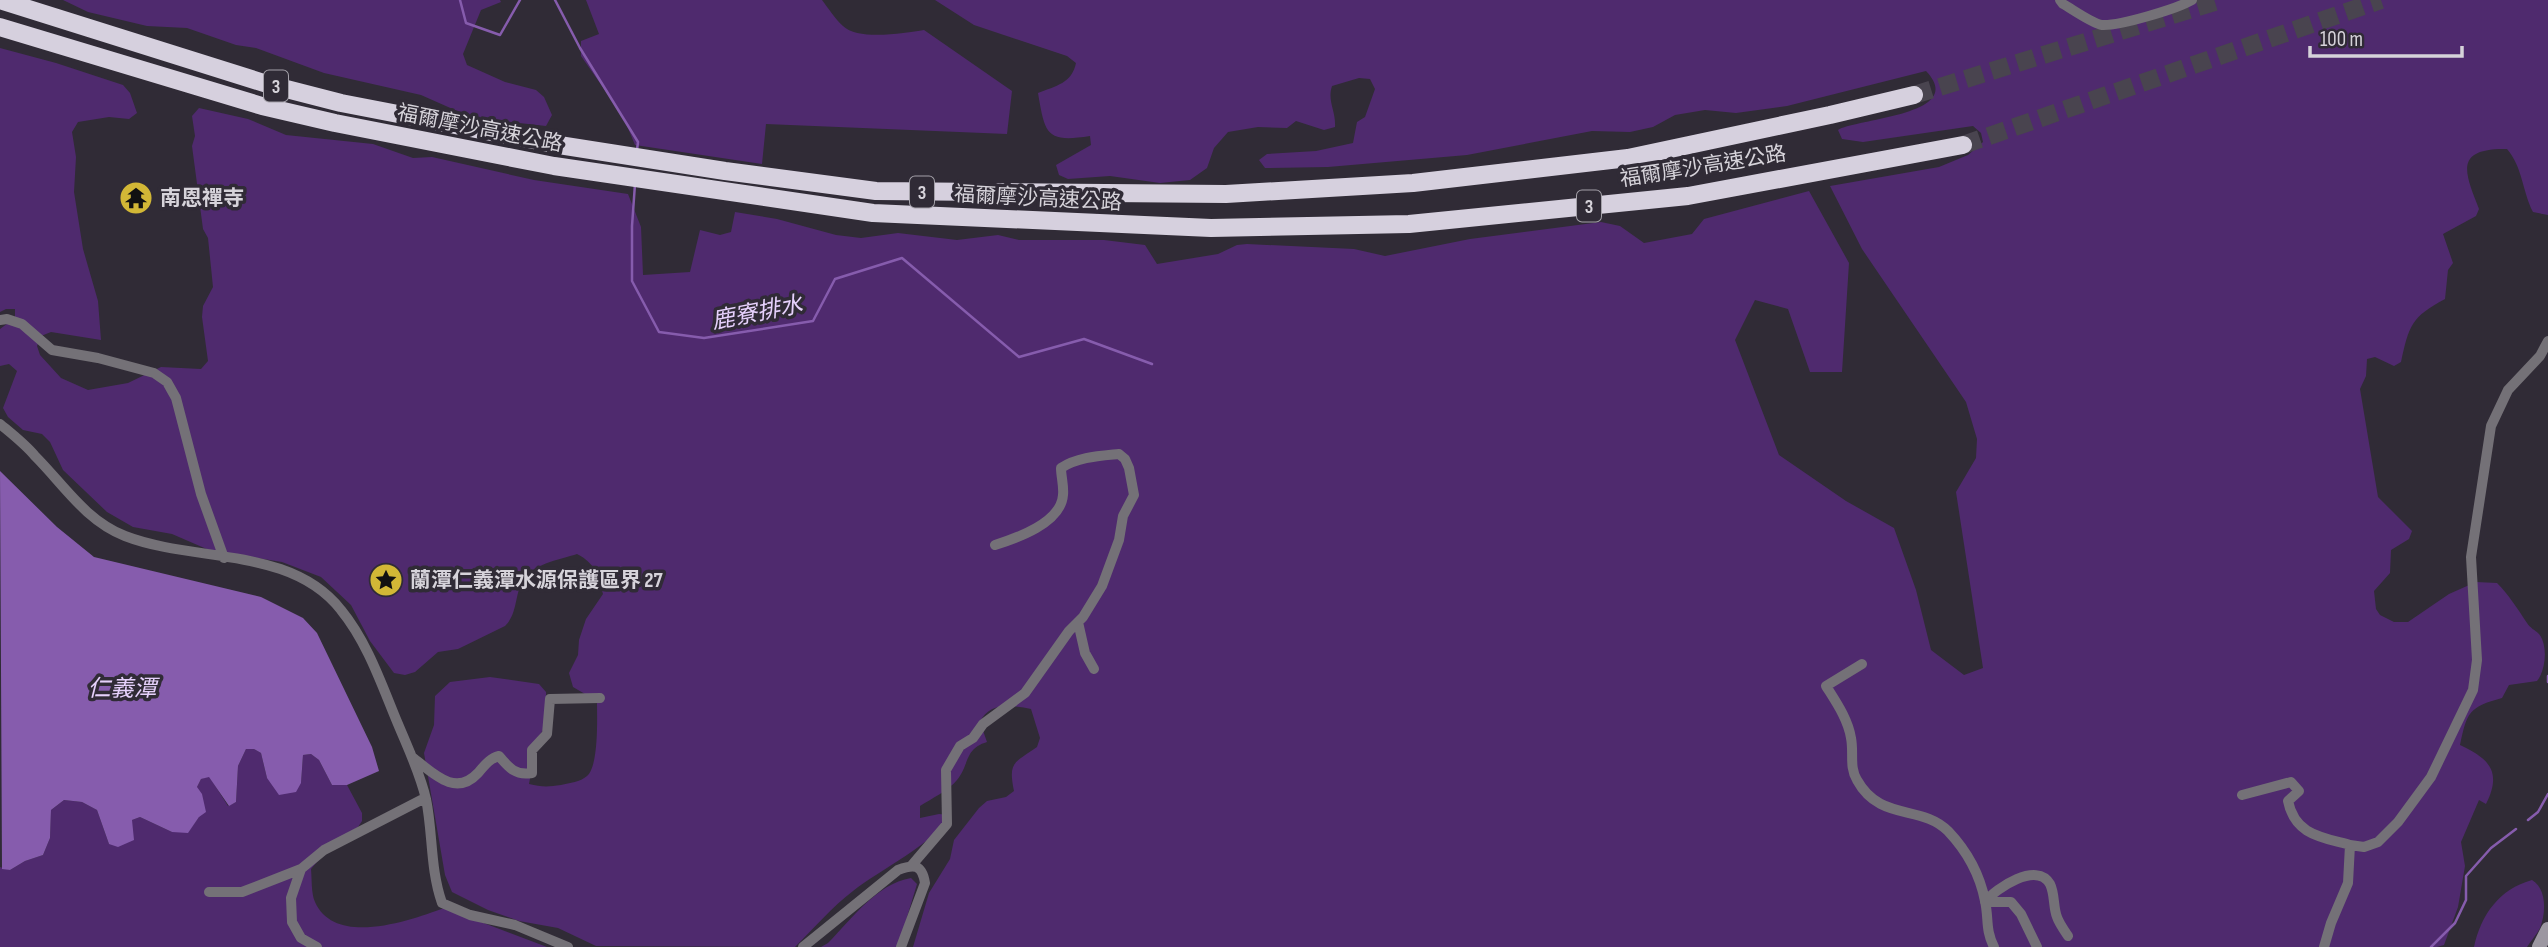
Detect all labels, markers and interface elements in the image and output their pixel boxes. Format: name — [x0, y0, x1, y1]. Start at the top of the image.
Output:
scale bar — [2310, 14, 2462, 58]
text: 100 m — [2320, 27, 2363, 52]
road number: 3 — [264, 71, 288, 102]
street label: 福爾摩沙高速公路 — [395, 100, 565, 157]
street label: 福爾摩沙高速公路 — [1618, 141, 1788, 192]
road number: 3 — [910, 176, 934, 208]
temple icon: 南恩禪寺 — [117, 179, 155, 217]
street label: 福爾摩沙高速公路 — [953, 182, 1123, 215]
place label: 南恩禪寺 — [160, 186, 244, 211]
road number: 3 — [1577, 190, 1601, 222]
water label: 鹿寮排水 — [709, 290, 806, 336]
place icon: 蘭潭仁義潭水源保護區界 27 — [367, 561, 405, 599]
place label: 蘭潭仁義潭水源保護區界 27 — [410, 568, 663, 593]
water label: 仁義潭 — [88, 675, 161, 703]

